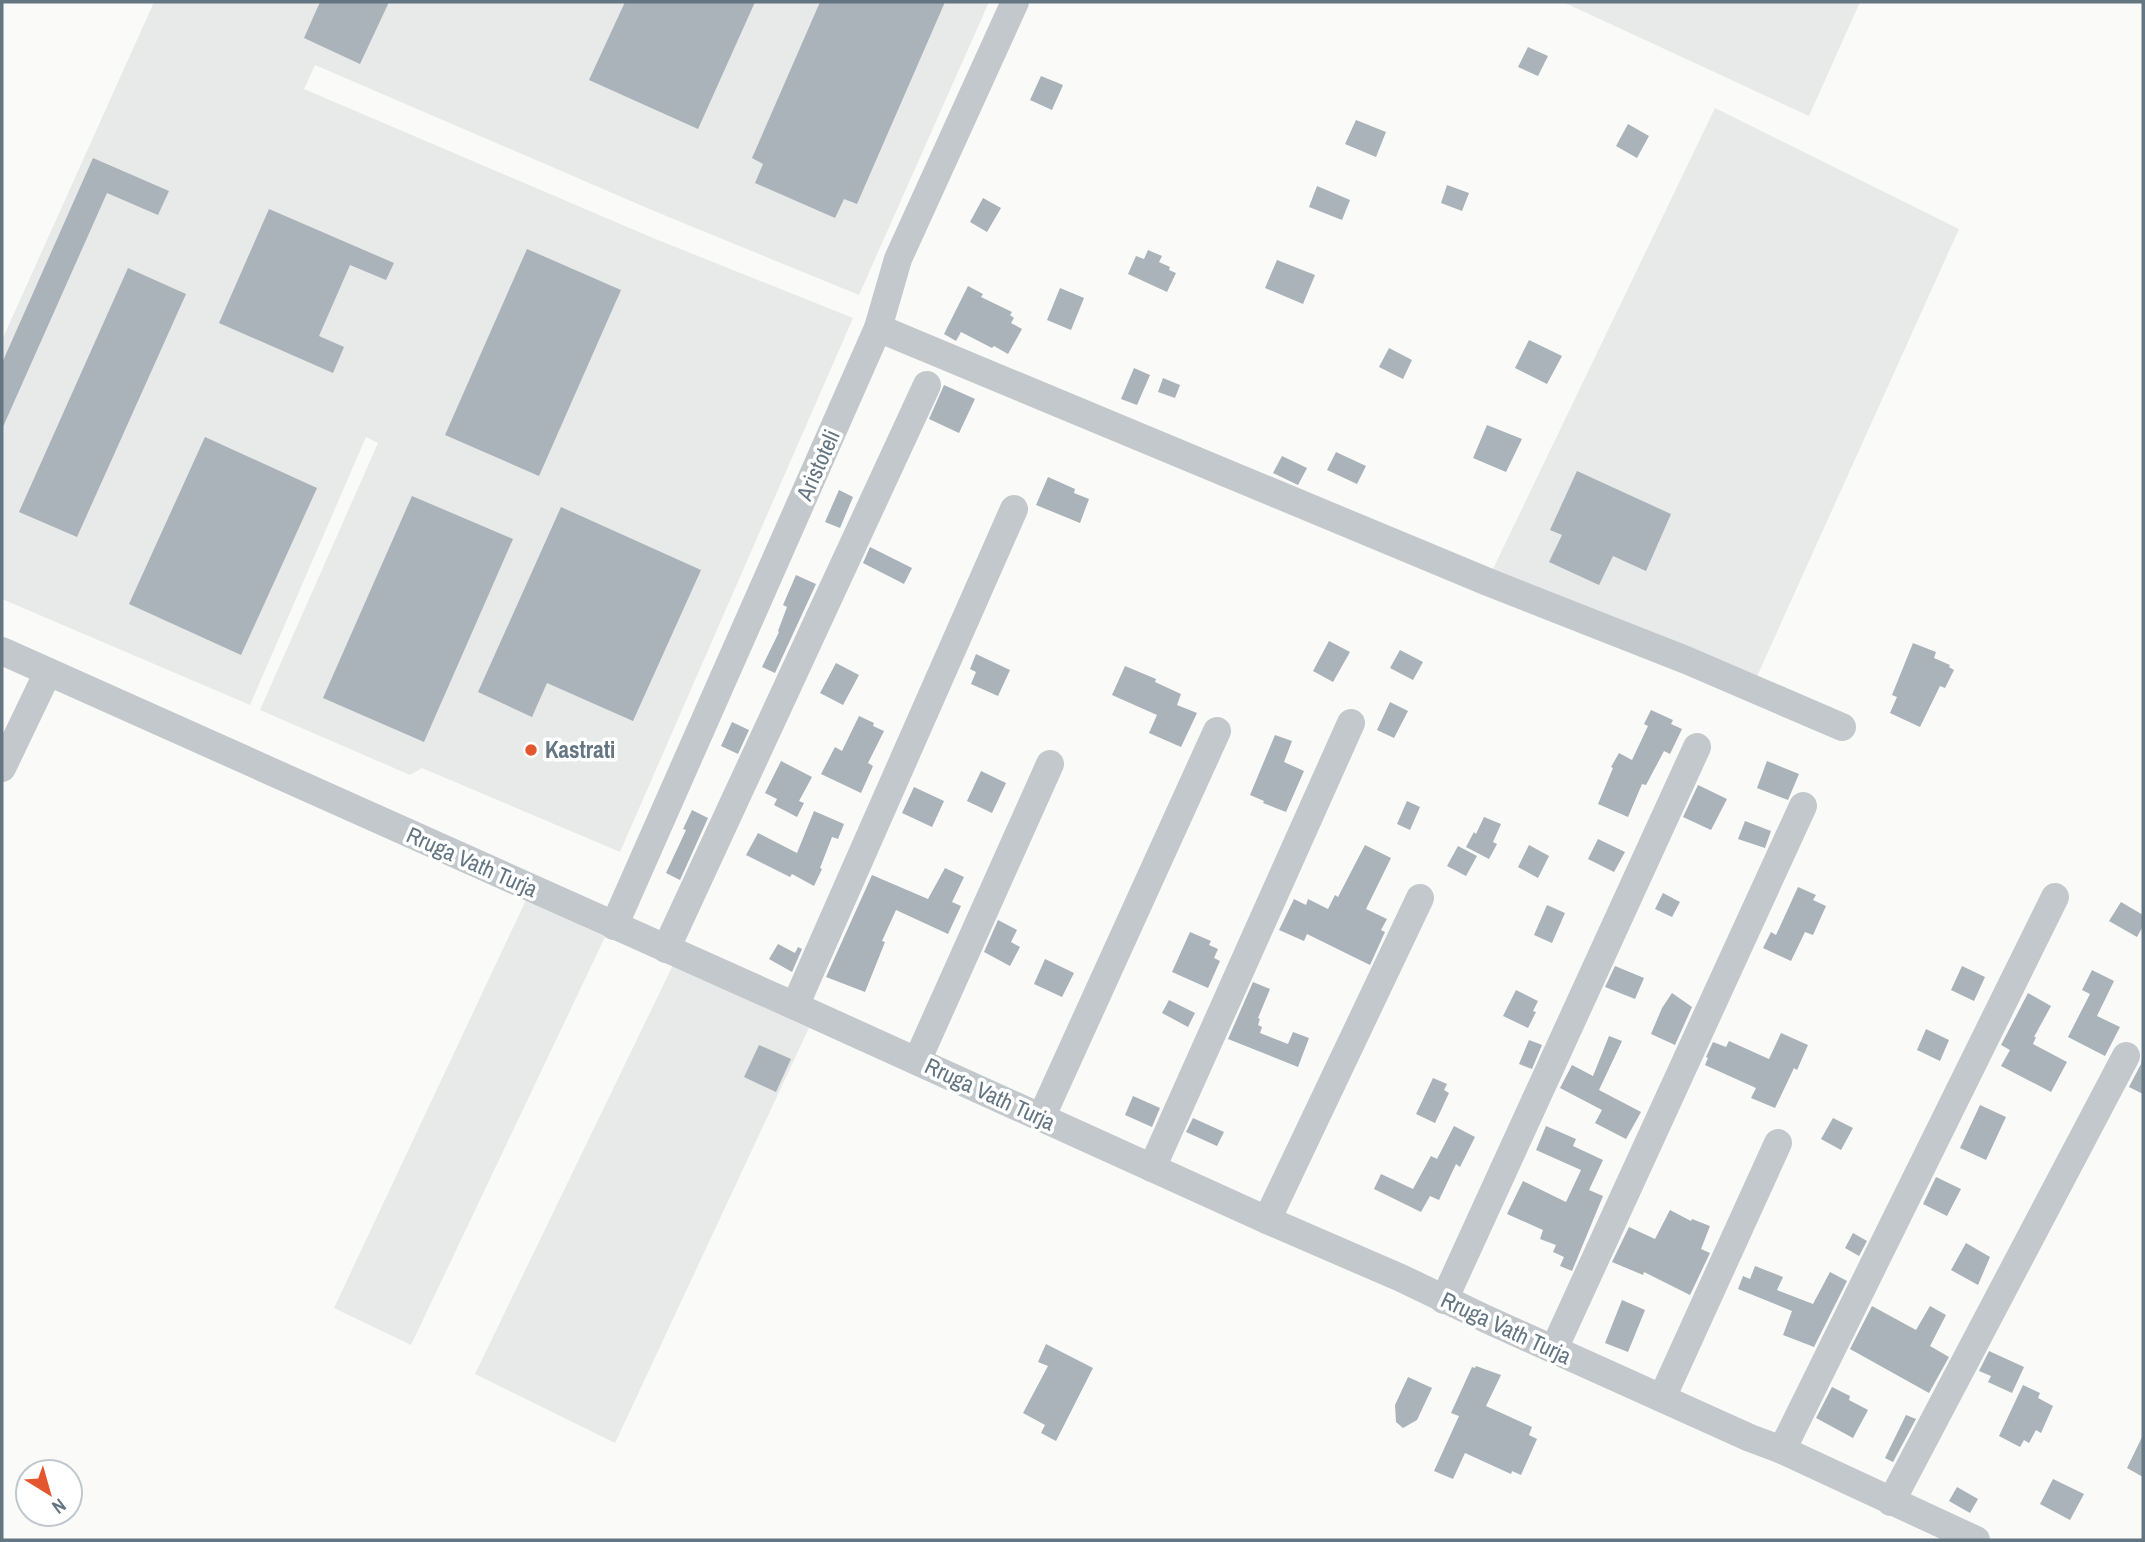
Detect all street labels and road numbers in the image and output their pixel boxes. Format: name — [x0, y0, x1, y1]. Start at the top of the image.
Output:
street label: Aristoteli — [788, 424, 847, 506]
street label: Rruga Vath Turja — [402, 819, 543, 904]
street label: Rruga Vath Turja — [920, 1050, 1061, 1137]
street label: Rruga Vath Turja — [1436, 1284, 1577, 1371]

